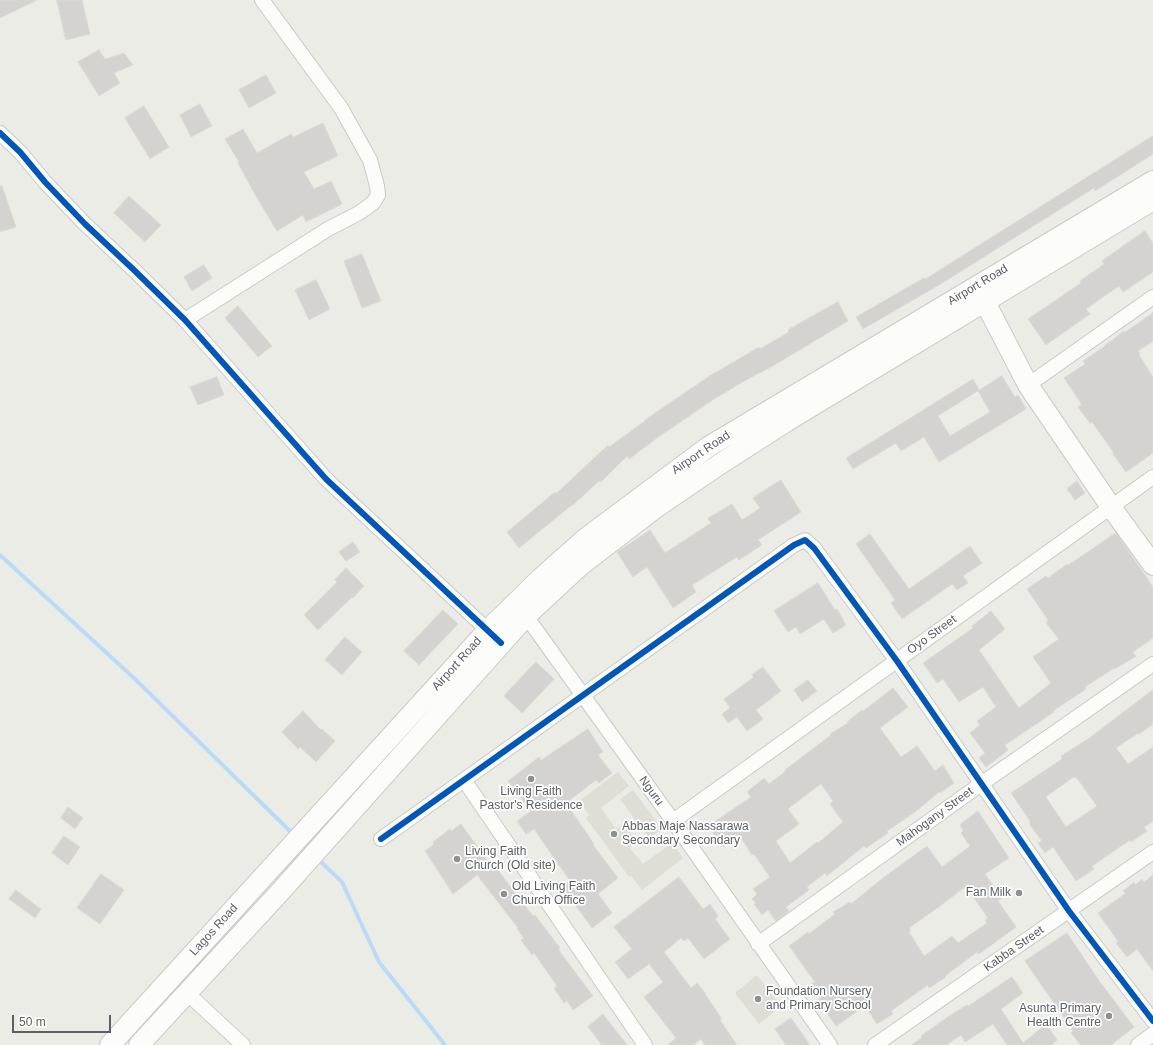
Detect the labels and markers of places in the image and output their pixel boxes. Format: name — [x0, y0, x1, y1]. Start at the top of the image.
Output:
marker: Living Faith Pastor's Residence — [526, 774, 536, 784]
place label: Living Faith Pastor's Residence — [479, 785, 583, 813]
place label: Abbas Maje Nassarawa Secondary Secondary — [622, 820, 749, 848]
marker: Abbas Maje Nassarawa Secondary Secondary — [609, 829, 619, 839]
place label: Living Faith Church (Old site) — [465, 845, 556, 873]
marker: Living Faith Church (Old site) — [452, 854, 462, 864]
place label: Old Living Faith Church Office — [512, 880, 595, 908]
place label: Fan Milk — [966, 886, 1011, 900]
marker: Fan Milk — [1014, 888, 1024, 898]
marker: Old Living Faith Church Office — [499, 889, 509, 899]
place label: Foundation Nursery and Primary School — [766, 985, 871, 1013]
marker: Foundation Nursery and Primary School — [753, 994, 763, 1004]
place label: Asunta Primary Health Centre — [1019, 1002, 1101, 1030]
marker: Asunta Primary Health Centre — [1104, 1011, 1114, 1021]

